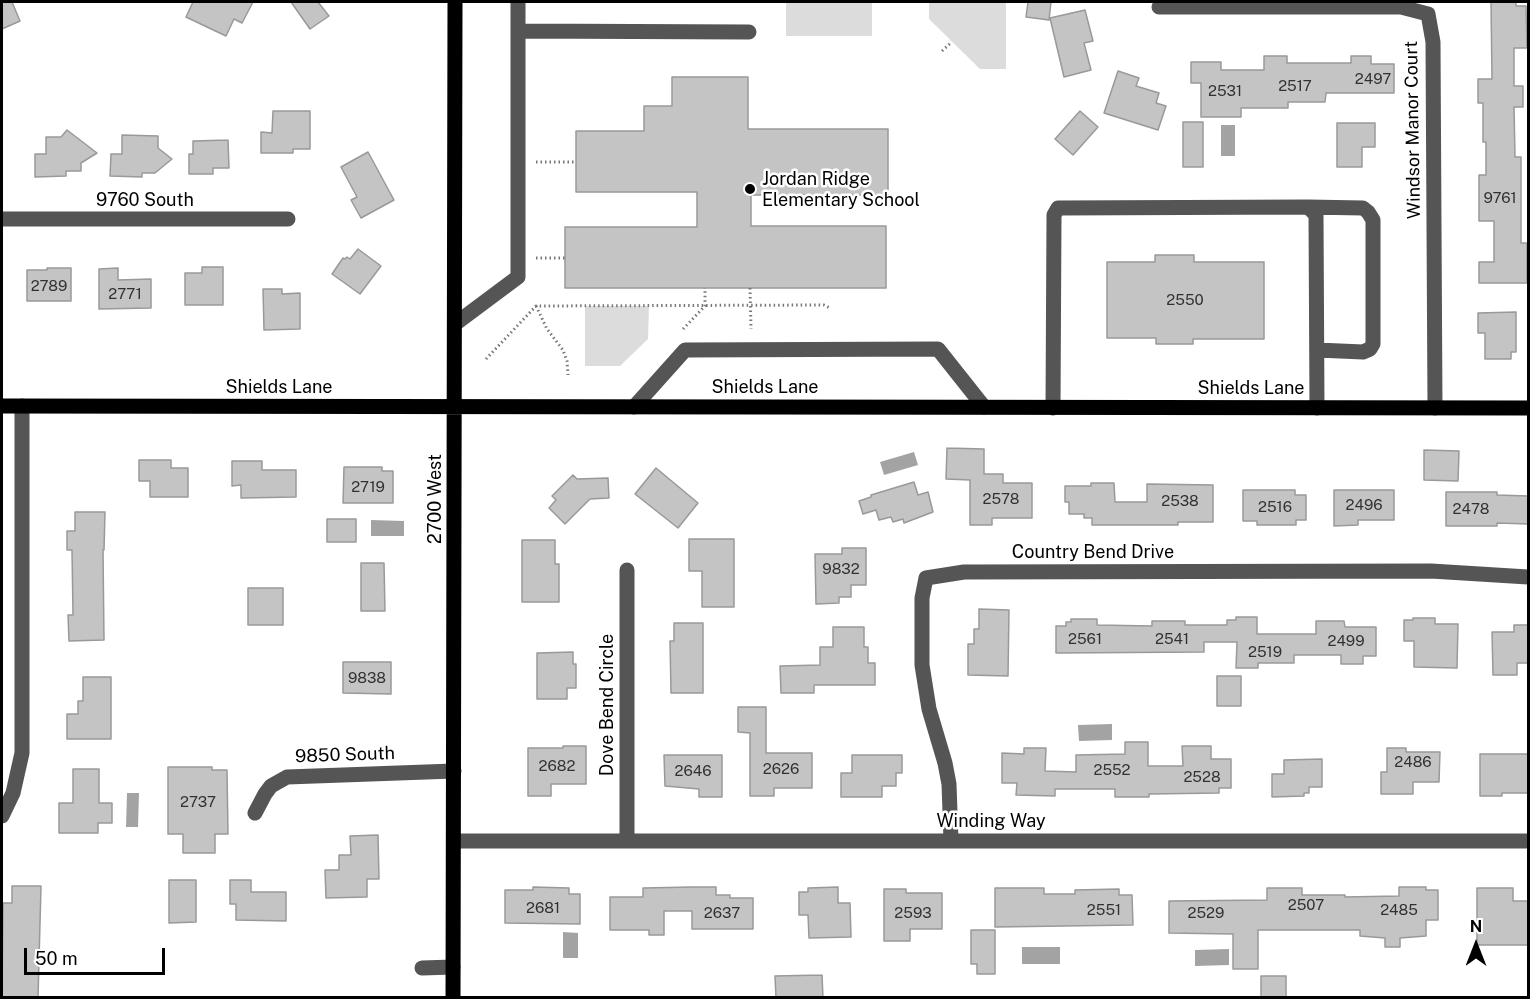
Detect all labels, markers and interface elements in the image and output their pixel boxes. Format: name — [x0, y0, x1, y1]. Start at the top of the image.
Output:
street label: Windsor Manor Court — [1401, 41, 1425, 219]
house number: 2497 — [1355, 70, 1391, 88]
house number: 2517 — [1278, 77, 1312, 95]
house number: 2531 — [1208, 82, 1242, 100]
place label: Jordan Ridge Elementary School — [762, 168, 920, 210]
marker: Jordan Ridge Elementary School — [743, 182, 757, 196]
street label: 9760 South — [96, 189, 194, 211]
house number: 9761 — [1483, 189, 1517, 207]
house number: 2789 — [31, 277, 67, 295]
house number: 2771 — [108, 285, 142, 303]
house number: 2550 — [1166, 291, 1204, 309]
street label: Shields Lane — [226, 376, 332, 398]
street label: Shields Lane — [712, 376, 818, 398]
street label: Shields Lane — [1198, 377, 1304, 399]
street label: 2700 West — [424, 454, 446, 544]
house number: 2719 — [351, 478, 385, 496]
house number: 2578 — [983, 490, 1019, 508]
house number: 2538 — [1161, 492, 1199, 510]
house number: 2496 — [1346, 496, 1382, 514]
house number: 2516 — [1258, 498, 1292, 516]
house number: 2478 — [1453, 500, 1489, 518]
street label: Country Bend Drive — [1012, 541, 1174, 563]
house number: 9832 — [822, 560, 860, 578]
house number: 2561 — [1068, 630, 1102, 648]
house number: 2541 — [1155, 630, 1189, 648]
house number: 2499 — [1327, 632, 1365, 650]
street label: Dove Bend Circle — [596, 634, 618, 776]
house number: 2519 — [1248, 643, 1282, 661]
house number: 9838 — [348, 669, 386, 687]
street label: 9850 South — [295, 742, 395, 768]
house number: 2486 — [1394, 753, 1432, 771]
house number: 2682 — [539, 757, 575, 775]
house number: 2626 — [763, 760, 799, 778]
house number: 2552 — [1093, 761, 1131, 779]
house number: 2646 — [674, 762, 712, 780]
house number: 2528 — [1183, 768, 1221, 786]
house number: 2737 — [180, 793, 216, 811]
street label: Winding Way — [936, 810, 1046, 832]
house number: 2507 — [1288, 896, 1324, 914]
house number: 2681 — [526, 899, 560, 917]
house number: 2551 — [1087, 901, 1121, 919]
house number: 2485 — [1380, 901, 1418, 919]
house number: 2637 — [704, 904, 740, 922]
house number: 2593 — [894, 904, 932, 922]
house number: 2529 — [1188, 904, 1224, 922]
north arrow — [1446, 915, 1506, 975]
text: N — [1470, 917, 1482, 936]
scale bar — [27, 936, 168, 974]
text: 50 m — [35, 948, 78, 969]

